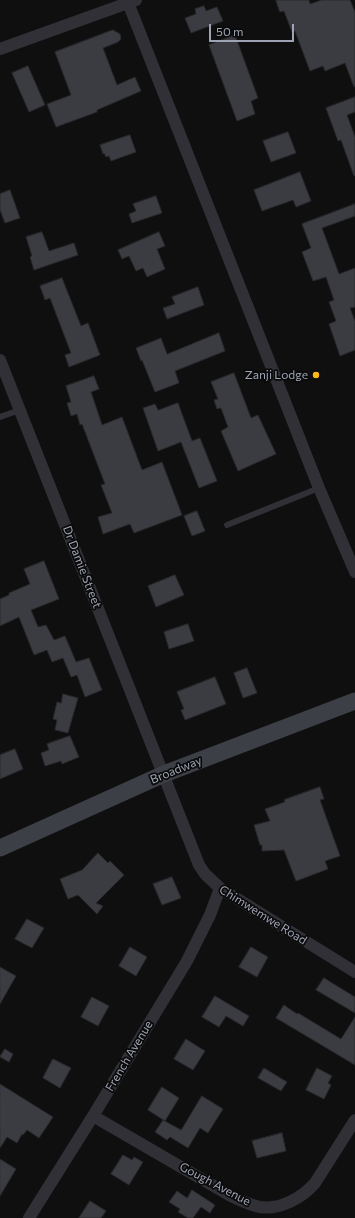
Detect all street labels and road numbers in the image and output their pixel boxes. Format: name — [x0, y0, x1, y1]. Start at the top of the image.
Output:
street label: Dr Damie Street — [60, 524, 104, 610]
street label: Broadway — [148, 753, 204, 787]
street label: Chimwemwe Road — [217, 882, 309, 948]
street label: French Avenue — [102, 1018, 156, 1094]
street label: Gough Avenue — [177, 1159, 253, 1209]

